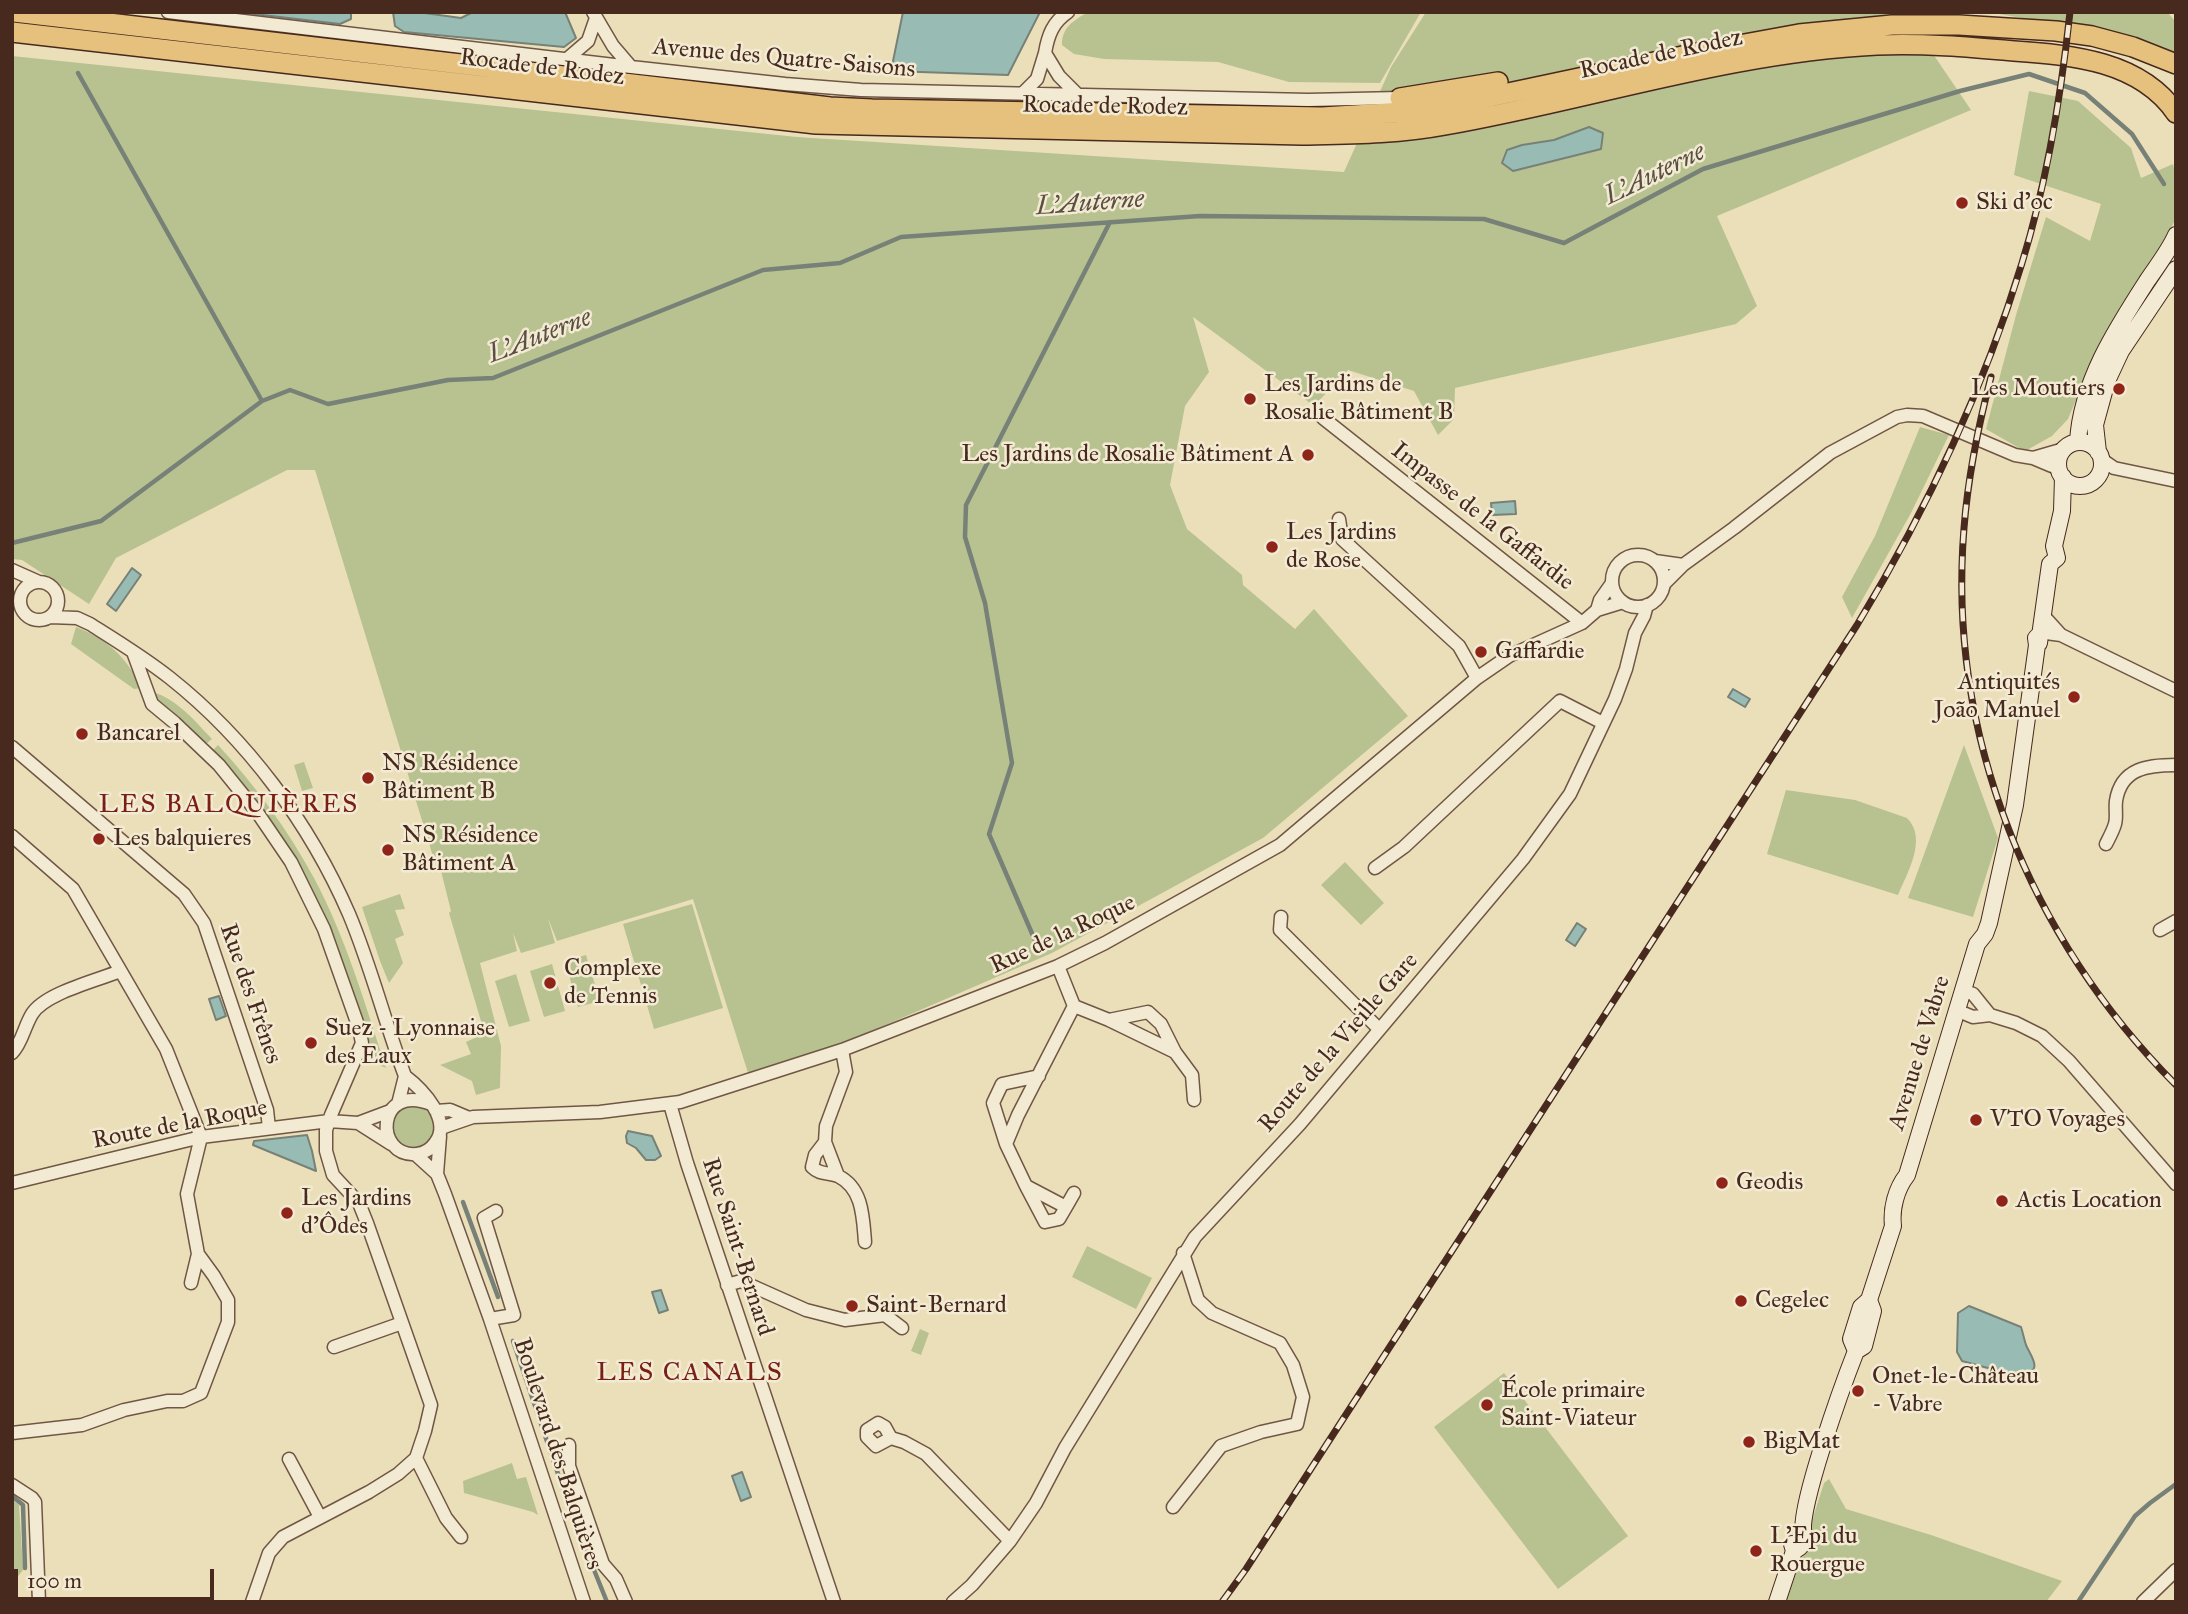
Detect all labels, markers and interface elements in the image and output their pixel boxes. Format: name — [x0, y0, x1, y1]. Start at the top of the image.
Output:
street label: Rocade de Rodez — [1577, 24, 1745, 86]
street label: Avenue des Quatre-Saisons — [651, 33, 917, 85]
street label: Rocade de Rodez — [458, 44, 626, 92]
street label: Rocade de Rodez — [1022, 91, 1188, 123]
water label: L'Auterne — [1600, 137, 1710, 213]
water label: L'Auterne — [1035, 185, 1145, 223]
place label: Ski d'oc — [1976, 189, 2053, 217]
marker: Ski d'oc — [1954, 195, 1970, 211]
water label: L'Auterne — [484, 303, 596, 371]
place label: Les Jardins de Rosalie Bâtiment B — [1264, 371, 1454, 427]
place label: Les Moutiers — [1971, 375, 2105, 403]
marker: Les Moutiers — [2111, 381, 2127, 397]
marker: Les Jardins de Rosalie Bâtiment B — [1242, 391, 1258, 407]
street label: Impasse de la Gaffardie — [1385, 437, 1579, 597]
place label: Les Jardins de Rosalie Bâtiment A — [962, 441, 1294, 469]
marker: Les Jardins de Rosalie Bâtiment A — [1300, 447, 1316, 463]
place label: Les Jardins de Rose — [1286, 519, 1396, 575]
marker: Les Jardins de Rose — [1264, 539, 1280, 555]
place label: Gaffardie — [1495, 638, 1585, 666]
marker: Gaffardie — [1473, 644, 1489, 660]
place label: Antiquités João Manuel — [1934, 669, 2060, 725]
marker: Antiquités João Manuel — [2066, 689, 2082, 705]
place label: Bancarel — [96, 720, 181, 748]
marker: Bancarel — [74, 726, 90, 742]
place label: NS Résidence Bâtiment B — [382, 750, 518, 806]
marker: NS Résidence Bâtiment B — [360, 770, 376, 786]
district label: LES BALQUIÈRES — [100, 790, 358, 822]
place label: NS Résidence Bâtiment A — [402, 822, 538, 878]
place label: Les balquieres — [113, 825, 251, 853]
marker: Les balquieres — [91, 831, 107, 847]
marker: NS Résidence Bâtiment A — [380, 842, 396, 858]
street label: Rue de la Roque — [986, 889, 1140, 981]
street label: Rue des Frênes — [213, 920, 287, 1068]
street label: Route de la Vieille Gare — [1253, 947, 1425, 1139]
place label: Complexe de Tennis — [564, 955, 661, 1011]
street label: Avenue de Vabre — [1883, 972, 1957, 1134]
marker: Complexe de Tennis — [542, 975, 558, 991]
place label: Suez - Lyonnaise des Eaux — [325, 1015, 495, 1071]
marker: Suez - Lyonnaise des Eaux — [303, 1035, 319, 1051]
street label: Route de la Roque — [90, 1094, 270, 1156]
place label: VTO Voyages — [1990, 1106, 2125, 1134]
marker: VTO Voyages — [1968, 1112, 1984, 1128]
street label: Rue Saint-Bernard — [695, 1154, 779, 1340]
place label: Geodis — [1736, 1169, 1803, 1197]
marker: Geodis — [1714, 1175, 1730, 1191]
place label: Les Jardins d'Ôdes — [301, 1185, 411, 1241]
place label: Actis Location — [2016, 1187, 2162, 1215]
marker: Actis Location — [1994, 1193, 2010, 1209]
marker: Les Jardins d'Ôdes — [279, 1205, 295, 1221]
place label: Cegelec — [1755, 1287, 1829, 1315]
place label: Saint-Bernard — [866, 1292, 1007, 1320]
marker: Cegelec — [1733, 1293, 1749, 1309]
marker: Saint-Bernard — [844, 1298, 860, 1314]
street label: Boulevard des Balquières — [506, 1335, 608, 1573]
district label: LES CANALS — [598, 1358, 782, 1390]
place label: Onet-le-Château - Vabre — [1872, 1363, 2039, 1419]
place label: École primaire Saint-Viateur — [1501, 1377, 1645, 1433]
marker: Onet-le-Château - Vabre — [1850, 1383, 1866, 1399]
marker: École primaire Saint-Viateur — [1479, 1397, 1495, 1413]
place label: BigMat — [1763, 1428, 1840, 1456]
marker: BigMat — [1741, 1434, 1757, 1450]
place label: L'Epi du Rouergue — [1770, 1523, 1865, 1579]
marker: L'Epi du Rouergue — [1748, 1543, 1764, 1559]
scale bar — [18, 1554, 217, 1598]
text: 100 m — [27, 1568, 82, 1594]

